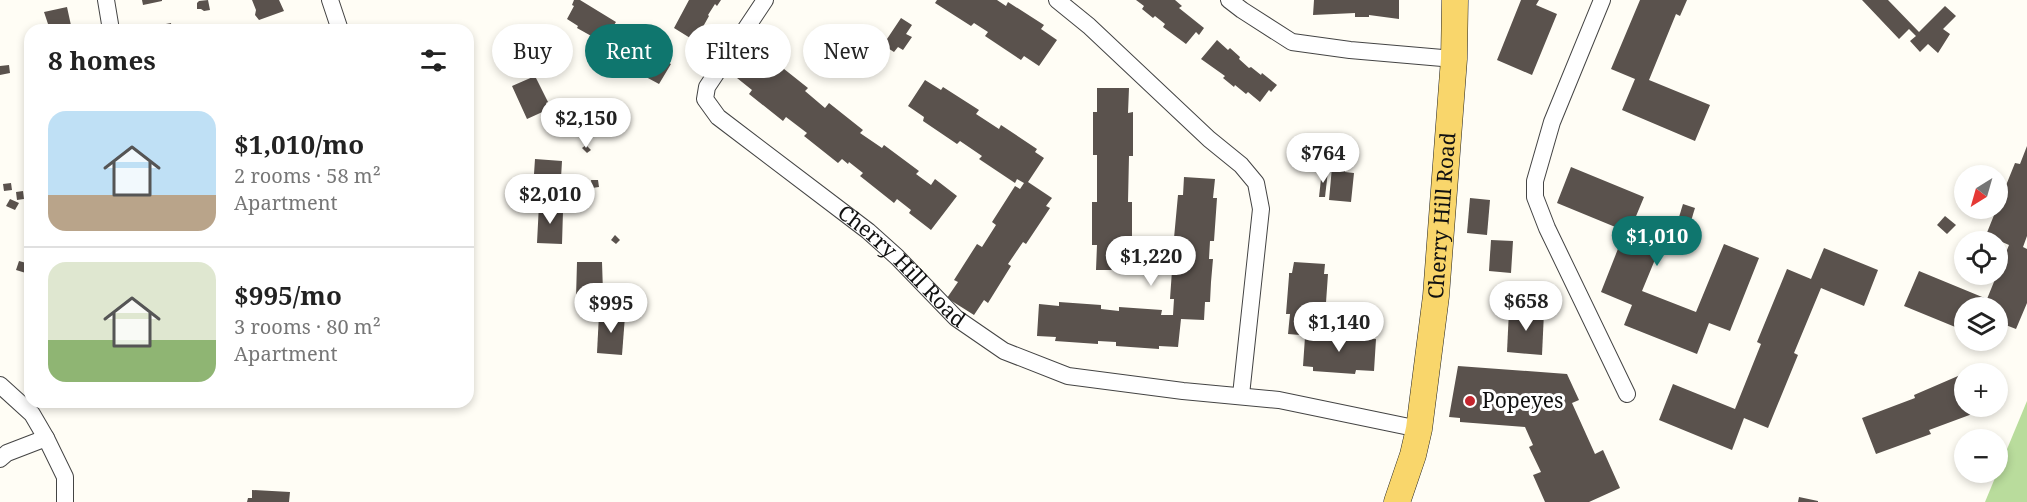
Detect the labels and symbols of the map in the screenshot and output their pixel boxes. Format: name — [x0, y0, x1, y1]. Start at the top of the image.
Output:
pin: $2,150 — [537, 98, 635, 149]
street label: Cherry Hill Road — [1421, 131, 1461, 300]
pin: $764 — [1287, 133, 1359, 184]
north arrow — [1954, 165, 2008, 219]
pin: $2,010 — [501, 174, 599, 225]
street label: Cherry Hill Road — [832, 198, 972, 334]
pin: $1,010 — [1608, 216, 1706, 267]
pin: $1,220 — [1102, 236, 1200, 287]
pin: $658 — [1490, 281, 1562, 332]
pin: $995 — [575, 283, 647, 334]
pin: $1,140 — [1290, 302, 1388, 353]
place label: Popeyes — [1482, 386, 1564, 414]
marker: Popeyes — [1463, 394, 1477, 408]

